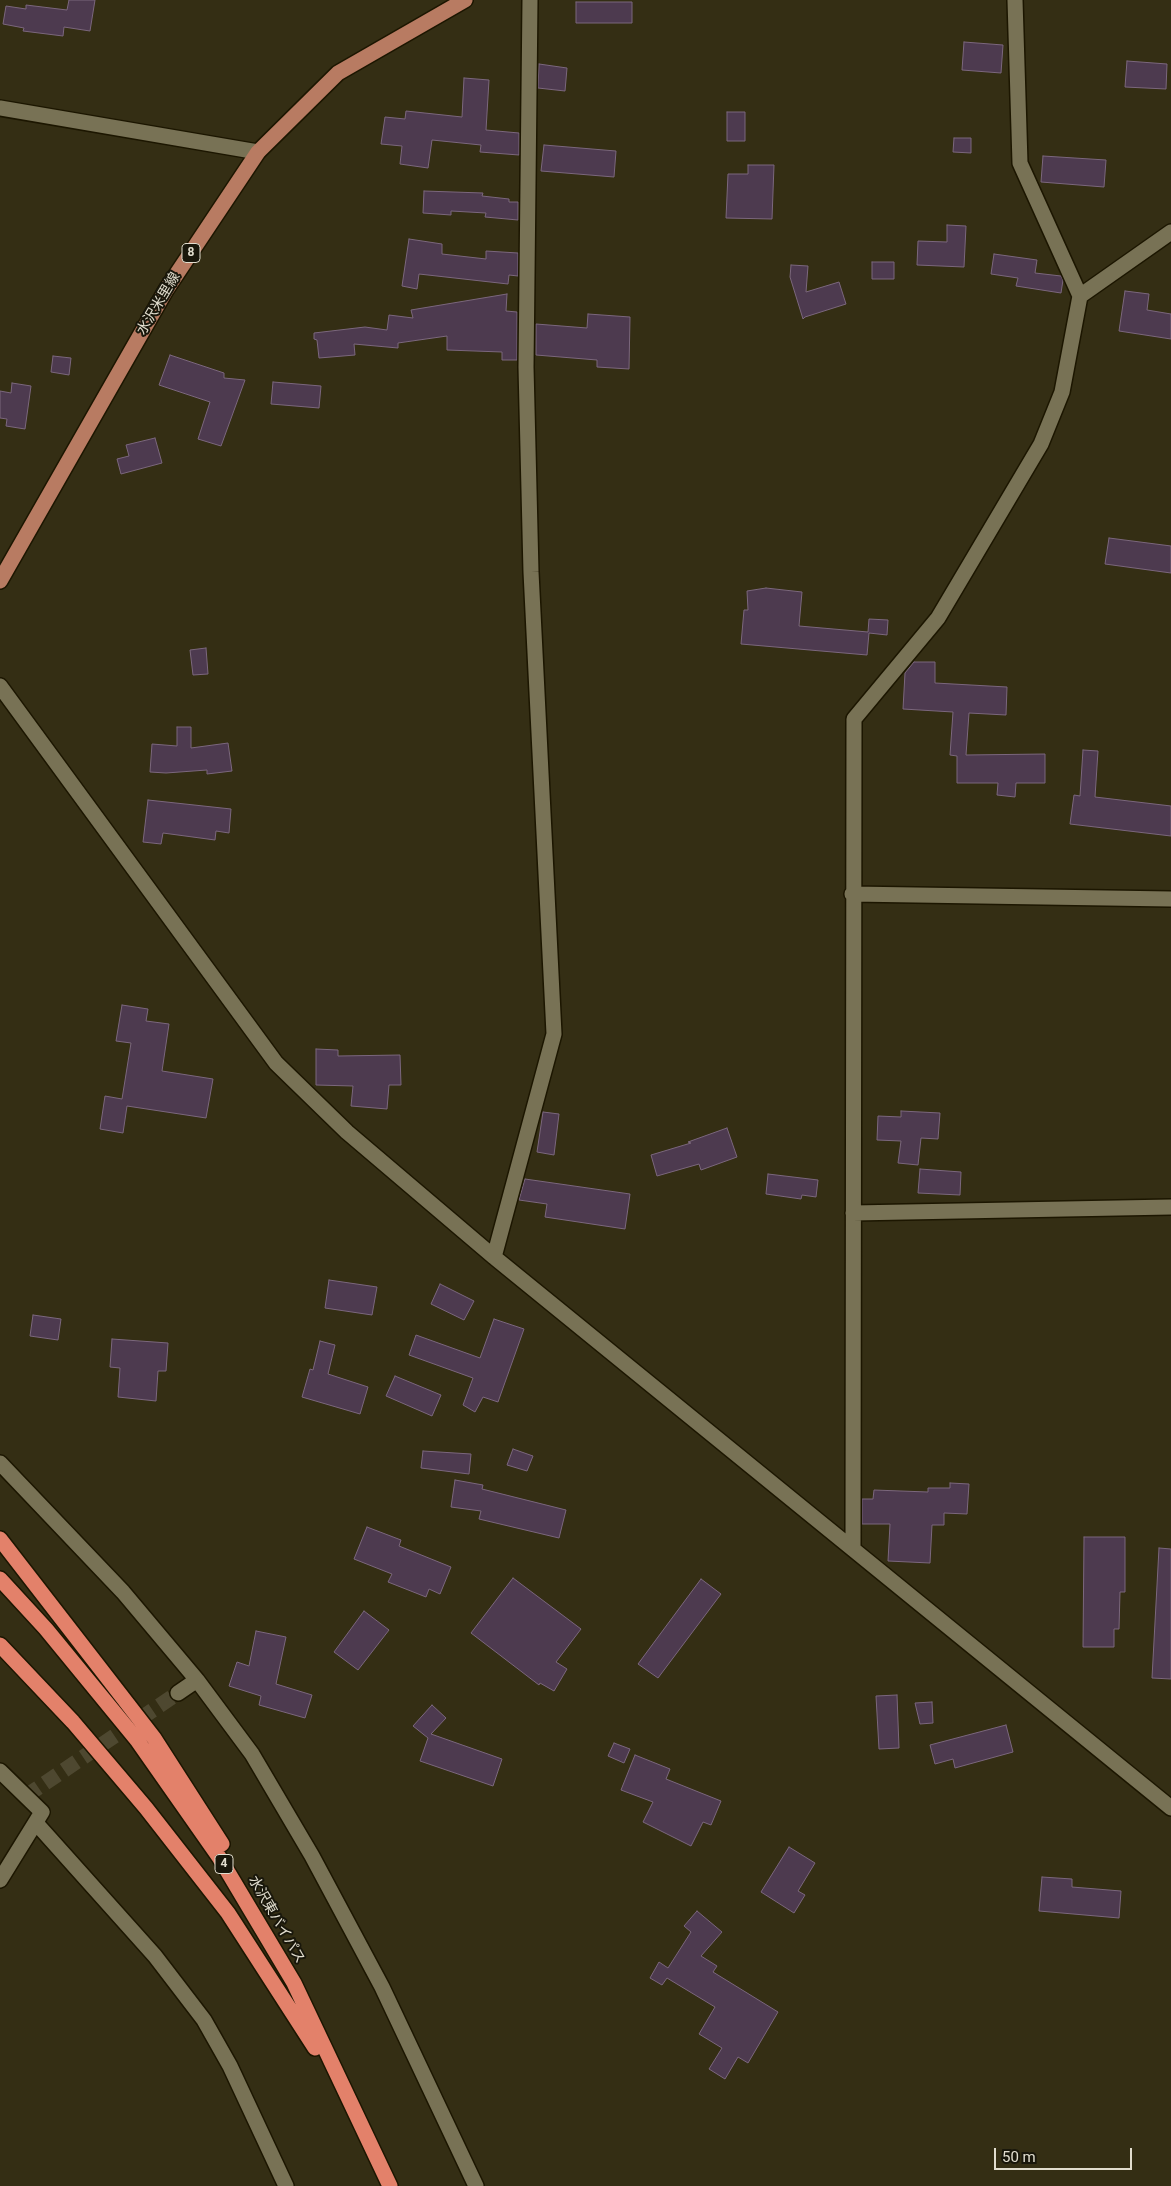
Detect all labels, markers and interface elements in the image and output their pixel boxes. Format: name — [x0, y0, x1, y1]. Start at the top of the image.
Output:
road number: 8 — [182, 244, 200, 262]
street label: 水沢米里線 — [134, 270, 184, 338]
road number: 4 — [215, 1855, 233, 1874]
street label: 水沢東バイパス — [244, 1873, 308, 1967]
scale bar — [996, 2138, 1134, 2170]
text: 50 m — [1002, 2148, 1036, 2166]

